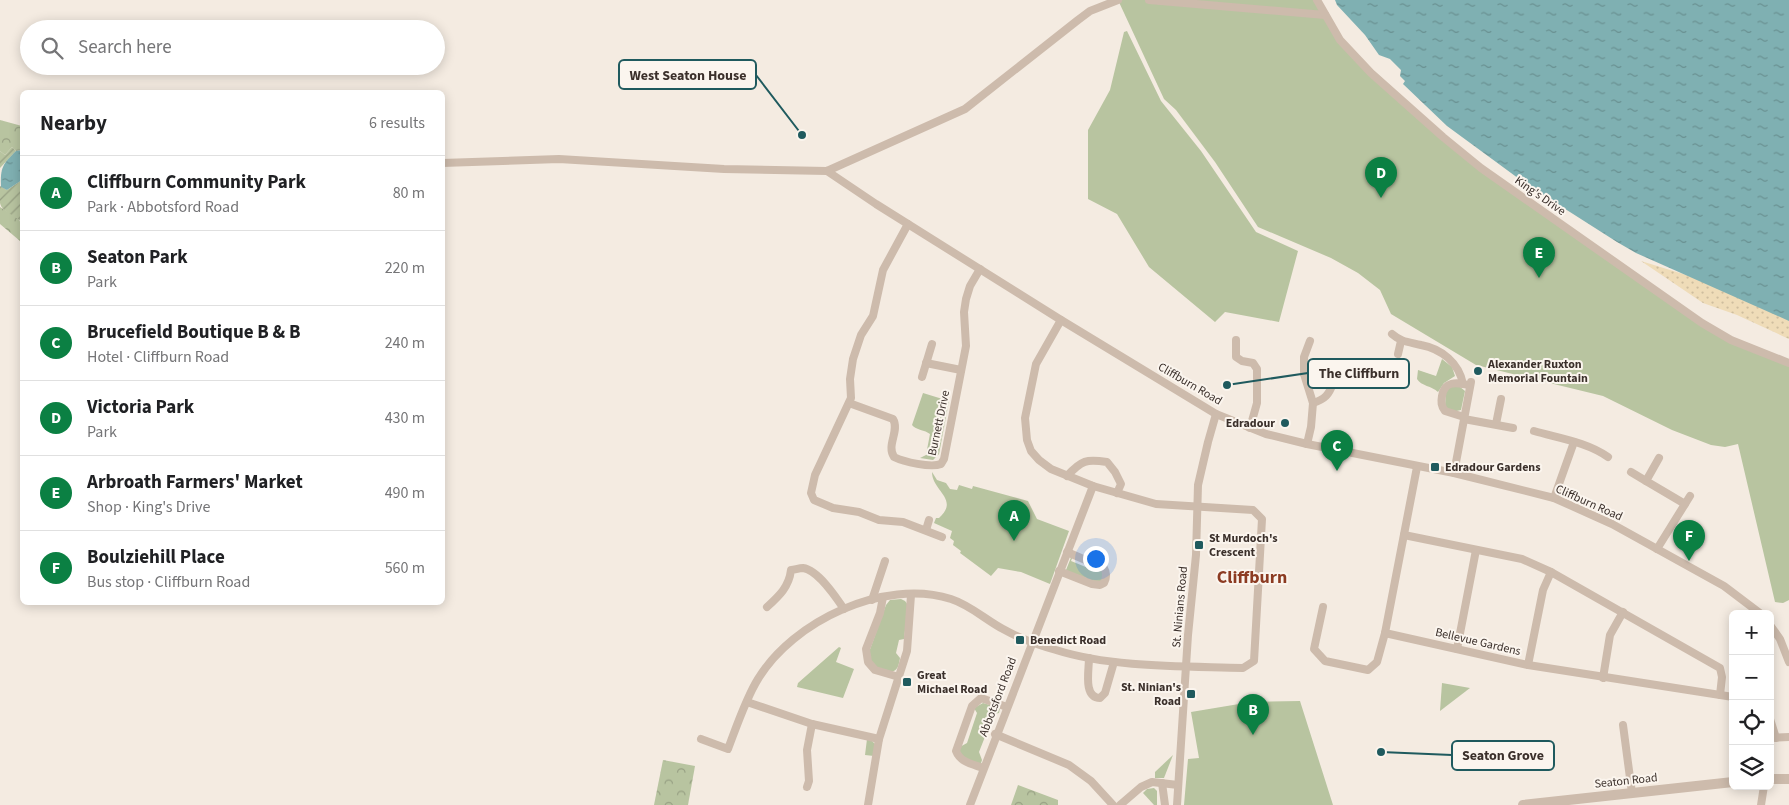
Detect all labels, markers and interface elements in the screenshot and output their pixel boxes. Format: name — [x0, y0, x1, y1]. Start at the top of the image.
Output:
search box — [20, 20, 445, 75]
icon: search — [38, 34, 66, 62]
text: Search here — [78, 34, 172, 61]
callout: West Seaton House — [619, 60, 756, 89]
text: West Seaton House — [629, 66, 747, 86]
text: Nearby — [40, 108, 107, 138]
text: 6 results — [369, 112, 425, 134]
pin: D — [1365, 157, 1397, 198]
text: Cliffburn Community Park — [87, 169, 306, 196]
street label: King's Drive — [1511, 172, 1569, 220]
text: A — [51, 182, 61, 204]
text: 80 m — [393, 182, 425, 204]
text: Park · Abbotsford Road — [87, 196, 239, 218]
pin: E — [1523, 237, 1555, 278]
text: Seaton Park — [87, 244, 188, 271]
text: B — [51, 257, 61, 279]
text: 220 m — [385, 257, 425, 279]
text: Park — [87, 271, 117, 293]
text: Brucefield Boutique B & B — [87, 319, 301, 346]
text: C — [51, 332, 61, 354]
text: 240 m — [385, 332, 425, 354]
text: Hotel · Cliffburn Road — [87, 346, 229, 368]
place label: Alexander Ruxton Memorial Fountain — [1487, 356, 1588, 387]
street label: Cliffburn Road — [1155, 359, 1225, 409]
callout: The Cliffburn — [1308, 359, 1409, 388]
text: The Cliffburn — [1319, 364, 1399, 384]
marker: Alexander Ruxton Memorial Fountain — [1472, 365, 1484, 377]
street label: Burnett Drive — [924, 389, 954, 457]
text: Victoria Park — [87, 394, 194, 421]
text: D — [51, 407, 61, 429]
text: 430 m — [385, 407, 425, 429]
place label: Edradour — [1226, 415, 1275, 432]
marker: Edradour — [1279, 417, 1291, 429]
text: Park — [87, 421, 117, 443]
pin: C — [1321, 430, 1353, 471]
place label: Edradour Gardens — [1445, 459, 1541, 476]
marker: Edradour Gardens — [1429, 461, 1441, 473]
text: Arbroath Farmers' Market — [87, 469, 303, 496]
street label: Cliffburn Road — [1553, 481, 1625, 525]
text: E — [52, 482, 60, 504]
text: 490 m — [385, 482, 425, 504]
text: Shop · King's Drive — [87, 496, 210, 518]
pin: A — [998, 500, 1030, 541]
pin: F — [1673, 520, 1705, 561]
place label: St Murdoch's Crescent — [1209, 530, 1278, 561]
marker: St Murdoch's Crescent — [1193, 539, 1205, 551]
text: Boulziehill Place — [87, 544, 225, 571]
your location — [1083, 546, 1109, 572]
text: F — [52, 557, 60, 579]
text: 560 m — [385, 557, 425, 579]
district label: Cliffburn — [1217, 565, 1287, 590]
street label: St. Ninians Road — [1168, 566, 1192, 648]
text: Bus stop · Cliffburn Road — [87, 571, 250, 593]
map controls — [1729, 610, 1774, 790]
button: + — [1729, 610, 1774, 655]
street label: Bellevue Gardens — [1434, 624, 1522, 660]
place label: Benedict Road — [1030, 632, 1106, 649]
marker: Benedict Road — [1014, 634, 1026, 646]
street label: Abbotsford Road — [975, 655, 1021, 739]
button: − — [1729, 655, 1774, 700]
place label: Great Michael Road — [917, 667, 987, 698]
marker: Great Michael Road — [901, 676, 913, 688]
place label: St. Ninian's Road — [1121, 679, 1181, 710]
marker: St. Ninian's Road — [1185, 688, 1197, 700]
pin: B — [1237, 694, 1269, 735]
button: locate — [1729, 700, 1774, 745]
callout: Seaton Grove — [1452, 741, 1554, 770]
button: layers — [1729, 745, 1774, 790]
text: Seaton Grove — [1462, 746, 1544, 766]
street label: Seaton Road — [1594, 769, 1658, 793]

